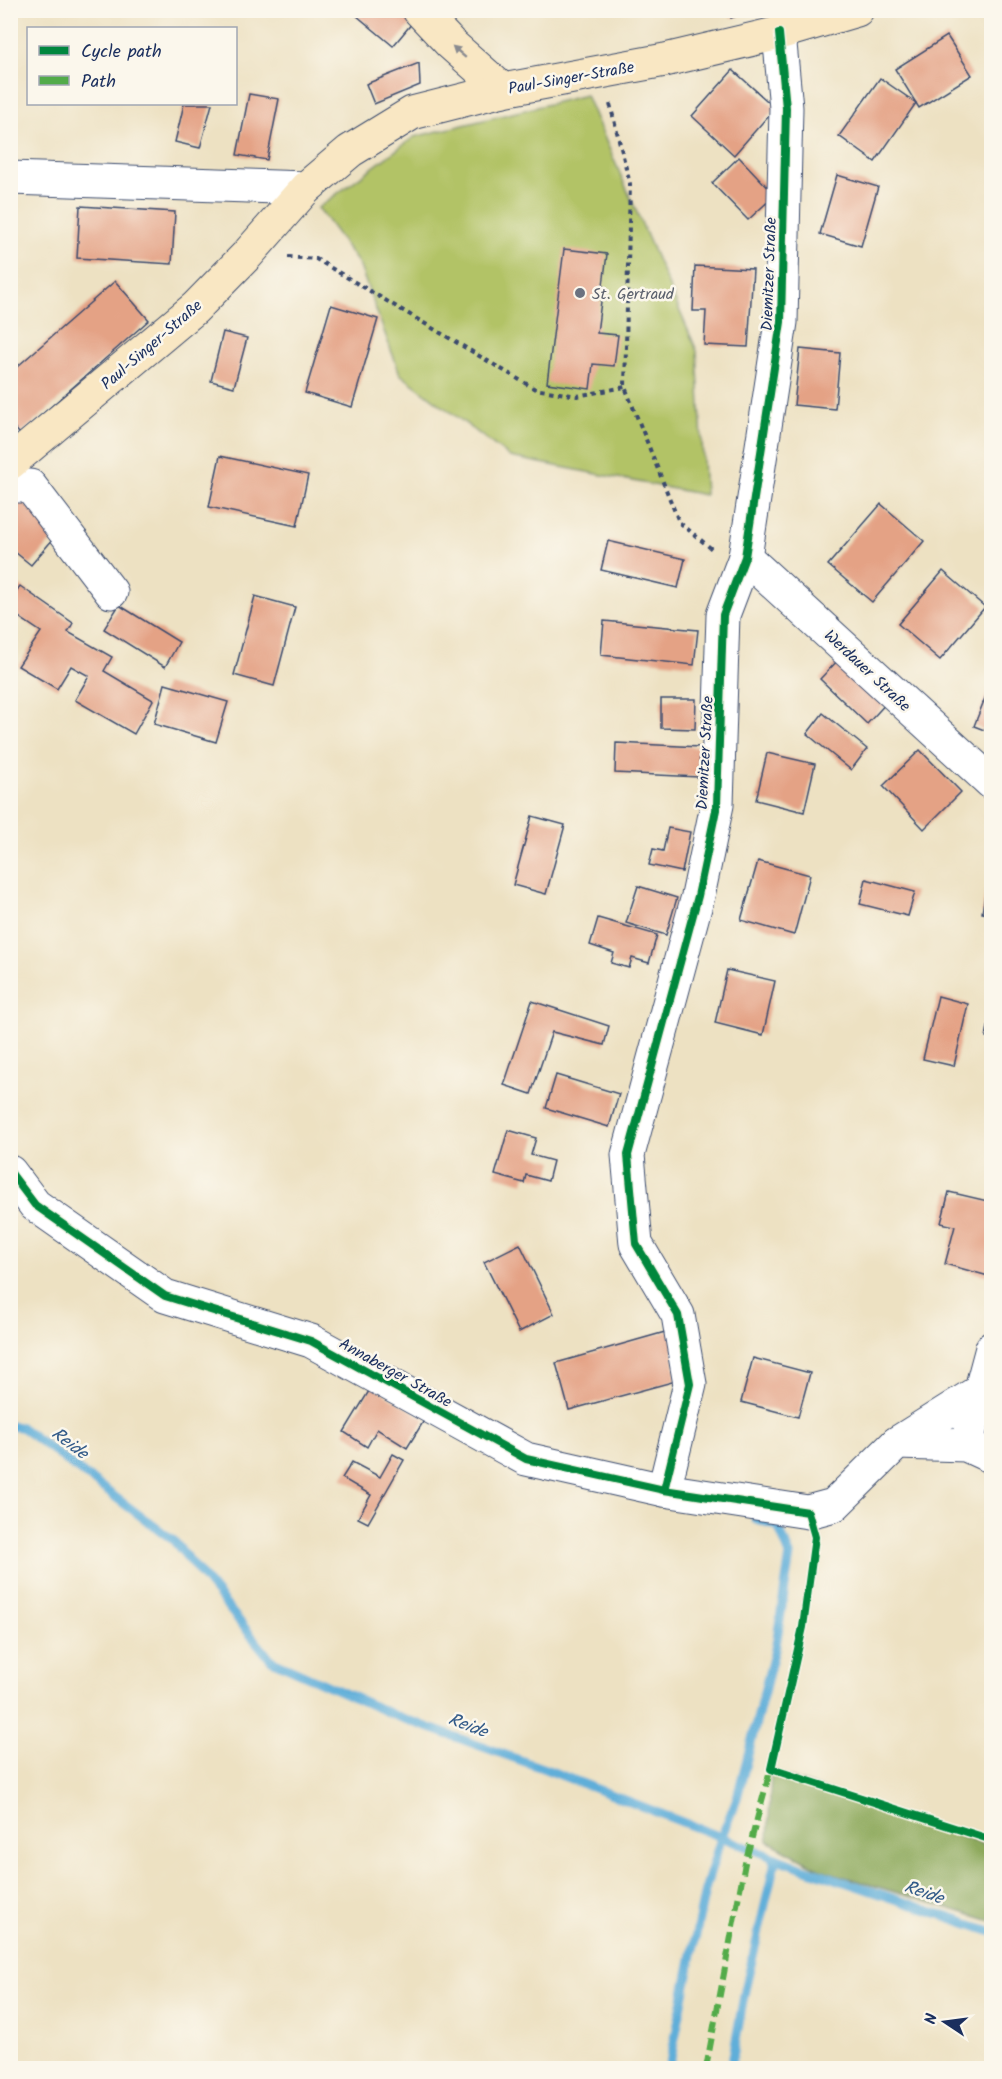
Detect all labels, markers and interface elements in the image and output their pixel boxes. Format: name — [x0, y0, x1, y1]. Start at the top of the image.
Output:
legend — [27, 27, 237, 105]
text: Cycle path — [81, 38, 162, 67]
one-way arrow — [452, 46, 467, 59]
street label: Paul-Singer-Straße — [506, 55, 636, 102]
text: Path — [81, 68, 116, 97]
street label: Diemitzer Straße — [755, 217, 784, 331]
place label: St. Gertraud — [592, 282, 675, 307]
marker: St. Gertraud — [573, 286, 587, 300]
street label: Paul-Singer-Straße — [96, 294, 208, 396]
street label: Werdauer Straße — [818, 624, 916, 718]
street label: Diemitzer Straße — [690, 695, 721, 811]
street label: Annaberger Straße — [334, 1332, 456, 1415]
water label: Reide — [44, 1421, 95, 1469]
water label: Reide — [444, 1706, 493, 1748]
water label: Reide — [900, 1873, 949, 1914]
north arrow — [915, 1992, 975, 2052]
text: N — [919, 2011, 945, 2027]

